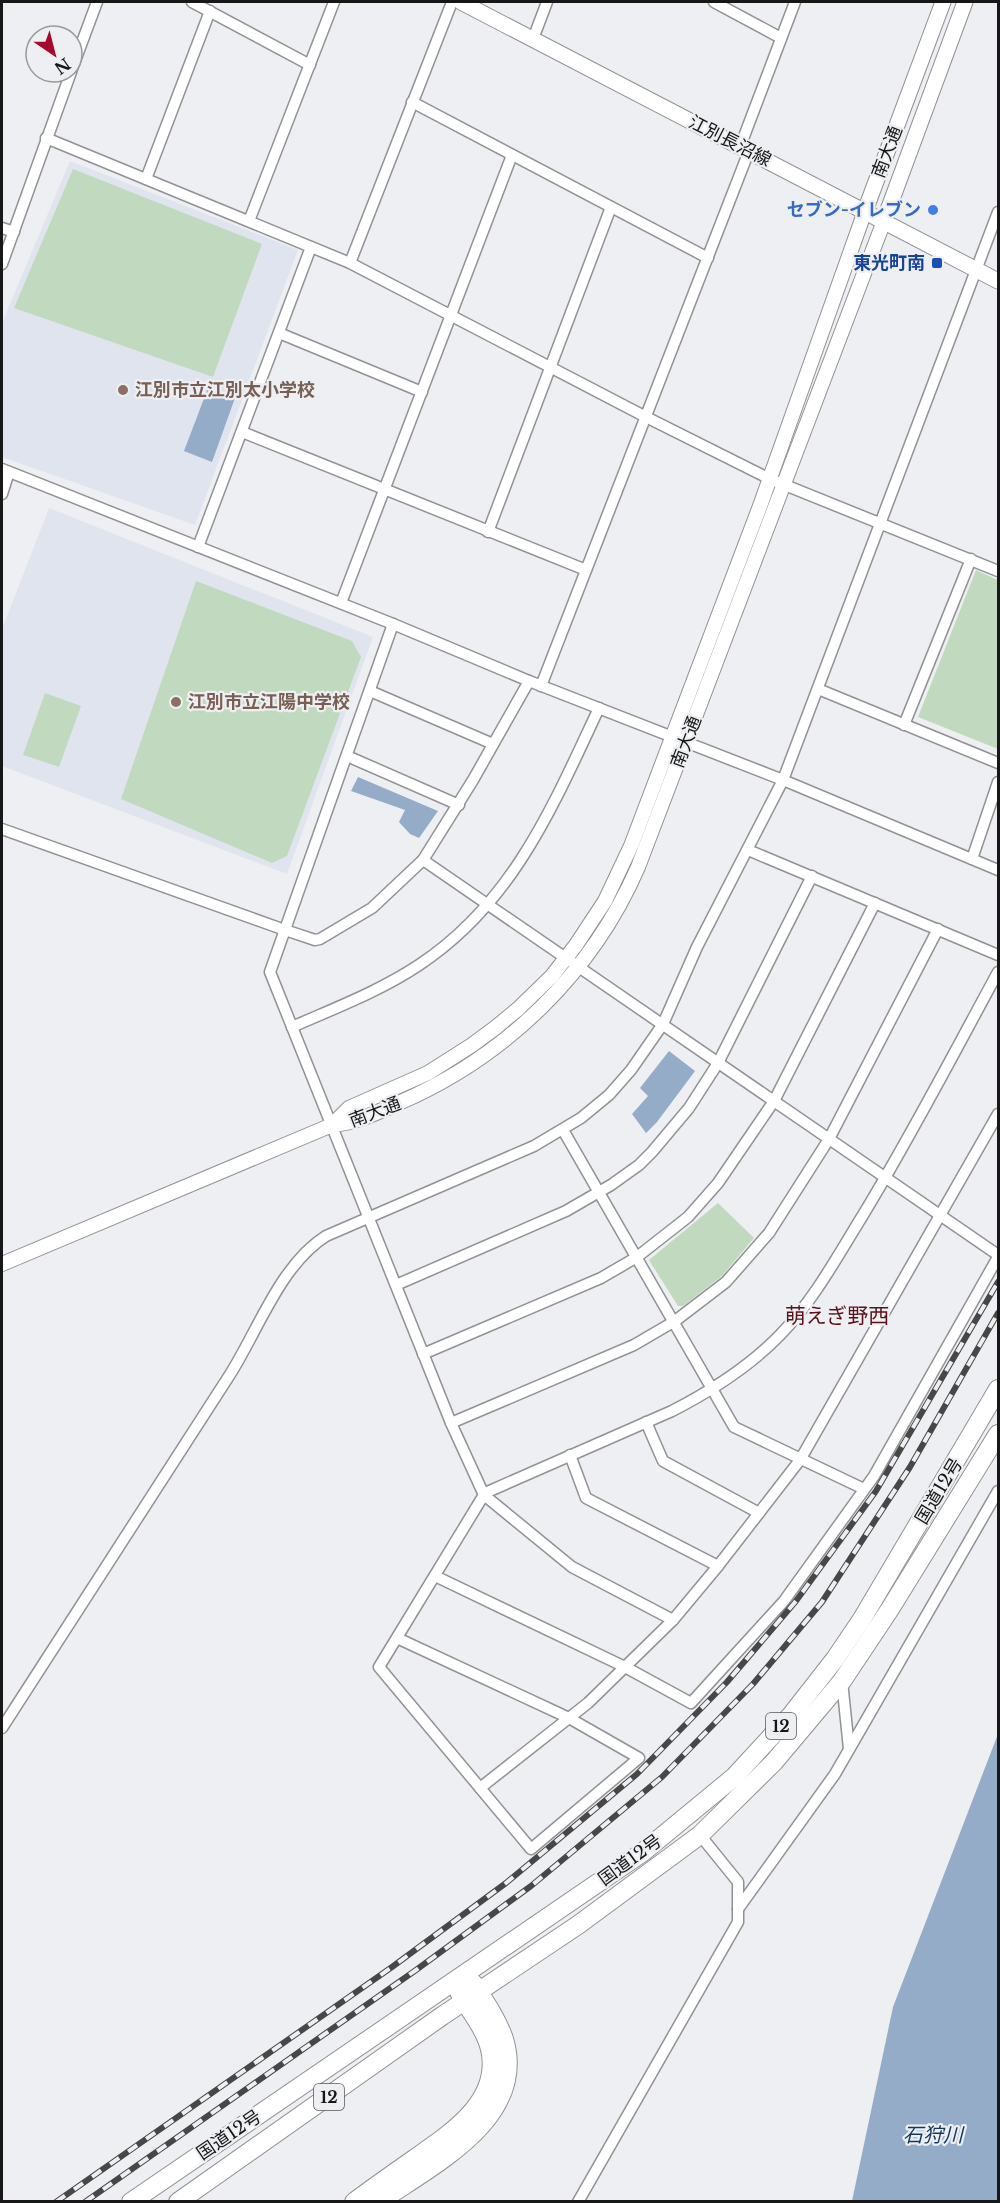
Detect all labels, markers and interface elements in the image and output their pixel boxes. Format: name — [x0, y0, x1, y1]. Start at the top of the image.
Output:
north arrow — [24, 24, 84, 84]
text: N — [51, 54, 75, 79]
street label: 江別長沼線 — [685, 111, 775, 171]
street label: 南大通 — [867, 123, 907, 181]
place label: セブン-イレブン — [787, 199, 921, 221]
marker: セブン-イレブン — [926, 203, 940, 217]
place label: 東光町南 — [853, 252, 925, 274]
marker: 東光町南 — [930, 256, 944, 270]
place label: 江別市立江別太小学校 — [135, 379, 315, 401]
marker: 江別市立江別太小学校 — [116, 383, 130, 397]
place label: 江別市立江陽中学校 — [188, 691, 350, 713]
marker: 江別市立江陽中学校 — [169, 695, 183, 709]
street label: 南大通 — [666, 713, 706, 771]
street label: 南大通 — [346, 1092, 404, 1132]
district label: 萌えぎ野西 — [785, 1303, 889, 1329]
street label: 国道12号 — [911, 1454, 967, 1528]
road number: 12 — [766, 1713, 796, 1739]
street label: 国道12号 — [594, 1830, 666, 1890]
road number: 12 — [314, 2084, 344, 2110]
street label: 国道12号 — [193, 2105, 265, 2165]
water label: 石狩川 — [903, 2123, 965, 2147]

